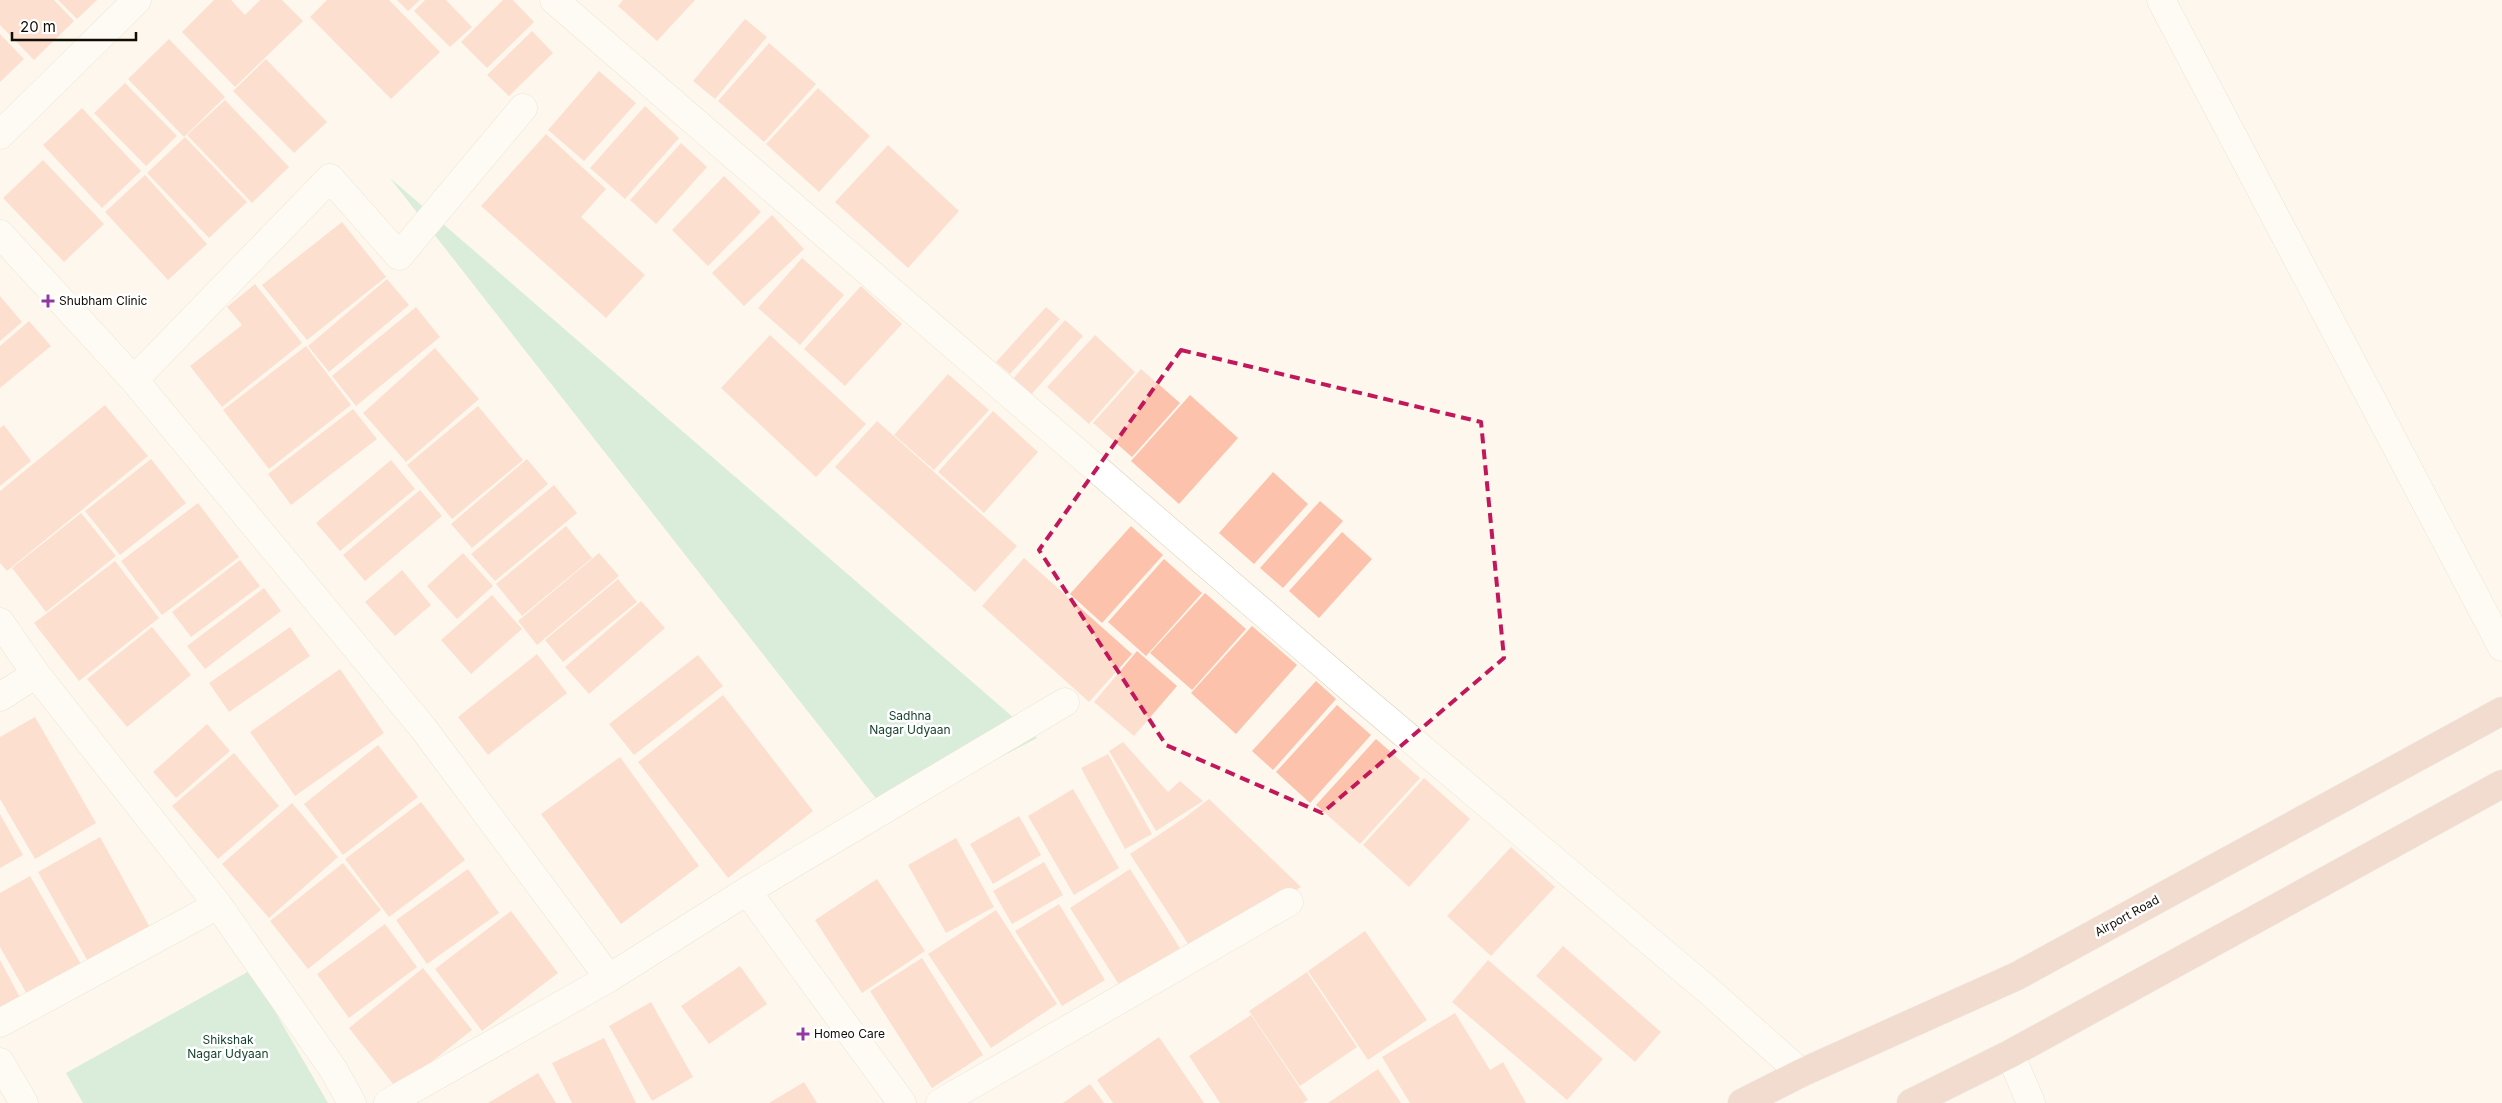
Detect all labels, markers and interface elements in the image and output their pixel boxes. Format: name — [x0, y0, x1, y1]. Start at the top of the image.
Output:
scale bar — [12, 10, 136, 42]
text: 20 m — [20, 17, 56, 36]
place label: Shubham Clinic — [59, 293, 148, 308]
marker: Shubham Clinic — [41, 294, 55, 308]
park label: Sadhna Nagar Udyaan — [869, 708, 951, 737]
street label: Airport Road — [2092, 892, 2162, 939]
place label: Homeo Care — [814, 1026, 885, 1041]
marker: Homeo Care — [796, 1027, 810, 1041]
park label: Shikshak Nagar Udyaan — [187, 1032, 269, 1061]

